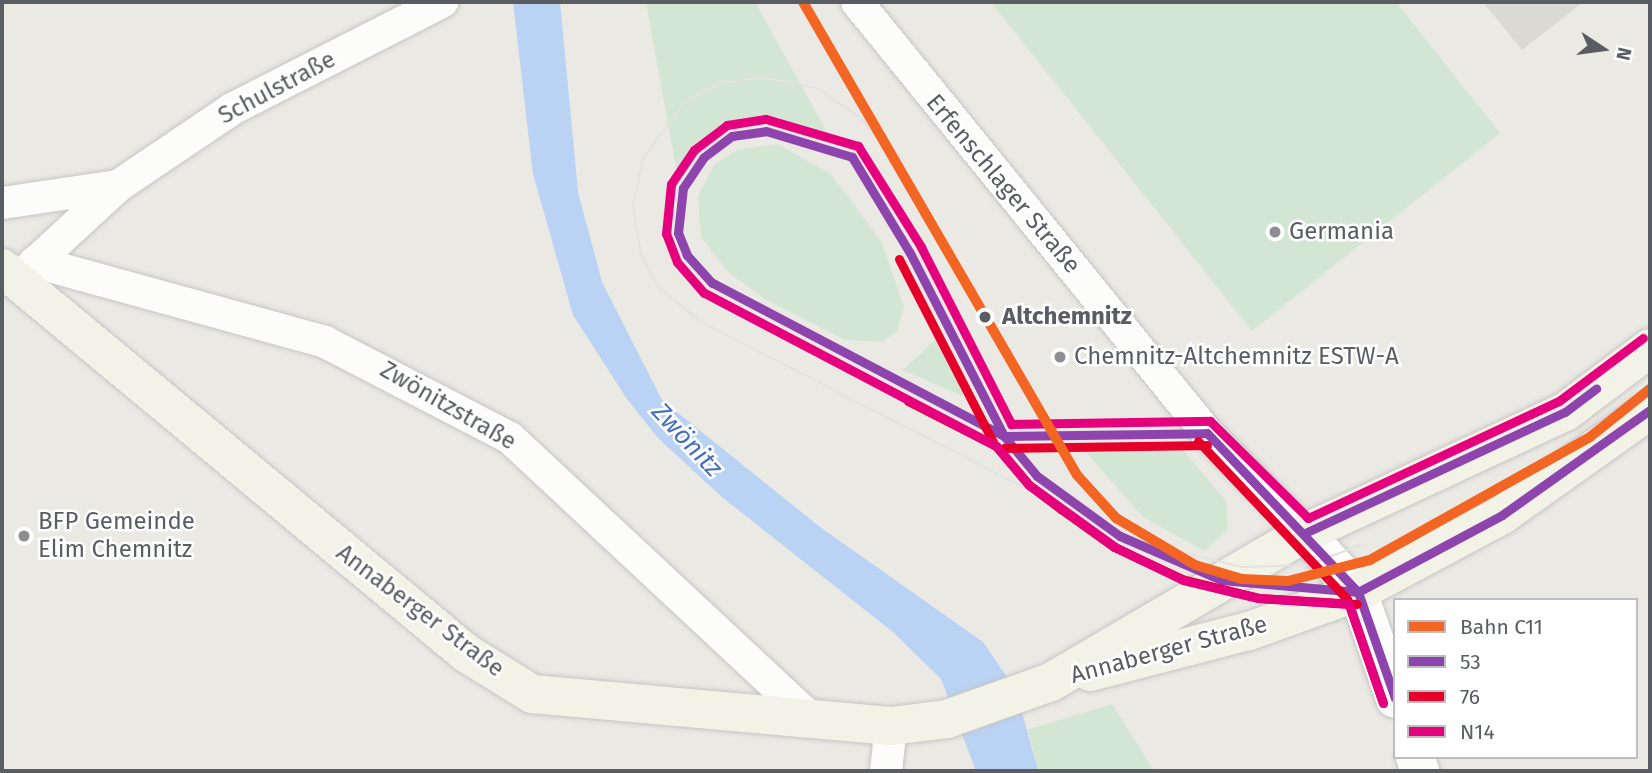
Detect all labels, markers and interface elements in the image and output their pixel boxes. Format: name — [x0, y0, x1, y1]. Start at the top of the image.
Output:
north arrow — [1568, 14, 1638, 84]
street label: Schulstraße — [214, 45, 340, 131]
text: N — [1611, 45, 1637, 63]
street label: Erfenschlager Straße — [920, 89, 1086, 279]
place label: Germania — [1289, 218, 1394, 246]
marker: Germania — [1267, 224, 1283, 240]
place label: Altchemnitz — [1002, 303, 1132, 331]
marker: Altchemnitz — [974, 306, 996, 328]
place label: Chemnitz-Altchemnitz ESTW-A — [1074, 343, 1399, 371]
marker: Chemnitz-Altchemnitz ESTW-A — [1052, 349, 1068, 365]
street label: Zwönitzstraße — [375, 356, 521, 456]
water label: Zwönitz — [645, 397, 729, 483]
place label: BFP Gemeinde Elim Chemnitz — [38, 508, 195, 564]
marker: BFP Gemeinde Elim Chemnitz — [16, 528, 32, 544]
street label: Annaberger Straße — [330, 539, 510, 683]
legend — [1393, 598, 1638, 759]
street label: Annaberger Straße — [1067, 610, 1271, 690]
text: Bahn C11 — [1460, 614, 1543, 640]
text: 53 — [1460, 649, 1481, 675]
text: 76 — [1460, 684, 1480, 710]
text: N14 — [1460, 719, 1495, 745]

